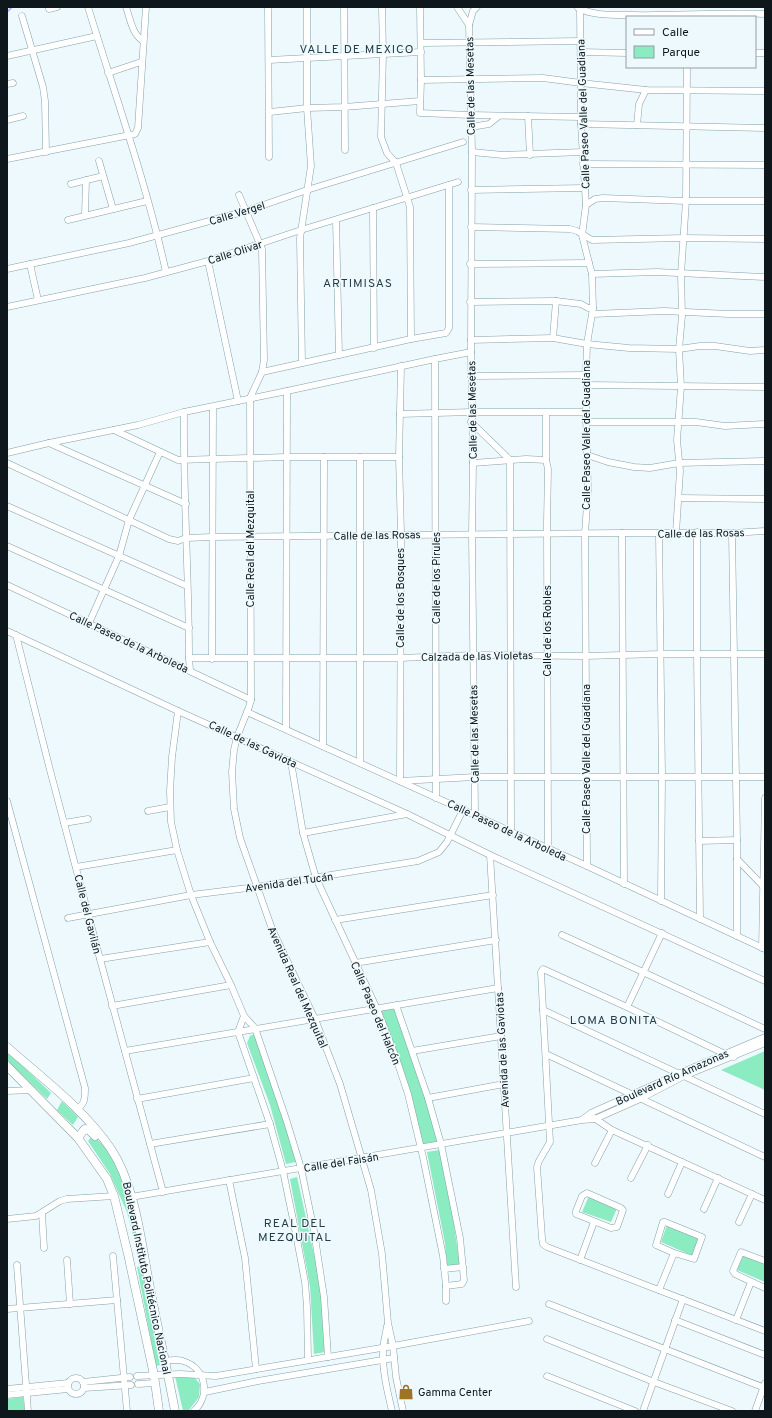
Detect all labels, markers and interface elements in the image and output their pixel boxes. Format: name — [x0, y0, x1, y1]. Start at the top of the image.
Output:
legend — [626, 16, 756, 68]
text: Calle — [662, 25, 689, 41]
street label: Calle de las Mesetas — [463, 36, 479, 135]
street label: Calle Paseo Valle del Guadiana — [574, 39, 594, 189]
district label: VALLE DE MEXICO — [300, 42, 414, 58]
text: Parque — [662, 45, 700, 61]
street label: Calle Vergel — [208, 199, 267, 229]
street label: Calle Olivar — [206, 237, 265, 268]
district label: ARTIMISAS — [323, 276, 393, 292]
street label: Calle de las Mesetas — [465, 360, 481, 459]
street label: Calle Paseo Valle del Guadiana — [580, 360, 594, 510]
street label: Calle Real del Mezquital — [244, 491, 258, 607]
street label: Calle de las Rosas — [657, 526, 745, 542]
street label: Calle de las Rosas — [333, 528, 421, 544]
street label: Calle de los Pirules — [430, 532, 444, 624]
street label: Calle de los Bosques — [394, 548, 408, 648]
street label: Calle de los Robles — [541, 585, 555, 677]
street label: Calle Paseo de la Arboleda — [67, 609, 191, 677]
street label: Calzada de las Violetas — [421, 649, 533, 665]
street label: Calle de las Mesetas — [467, 684, 483, 783]
street label: Calle Paseo Valle del Guadiana — [580, 684, 594, 834]
street label: Calle de las Gaviota — [206, 718, 299, 772]
street label: Calle Paseo de la Arboleda — [445, 797, 569, 865]
street label: Avenida del Tucán — [244, 870, 334, 896]
street label: Calle del Gavilán — [70, 873, 104, 955]
street label: Avenida Real del Mezquital — [264, 924, 330, 1050]
street label: Calle Paseo del Halcón — [347, 960, 403, 1067]
street label: Avenida de las Gaviotas — [493, 992, 513, 1108]
district label: LOMA BONITA — [570, 1013, 658, 1029]
street label: Boulevard Río Amazonas — [614, 1047, 731, 1109]
street label: Calle del Faisán — [303, 1150, 380, 1176]
street label: Boulevard Instituto Politécnico Nacional — [119, 1181, 173, 1376]
district label: REAL DEL MEZQUITAL — [258, 1216, 332, 1246]
shop icon: Gamma Center — [397, 1383, 415, 1401]
place label: Gamma Center — [418, 1386, 493, 1400]

